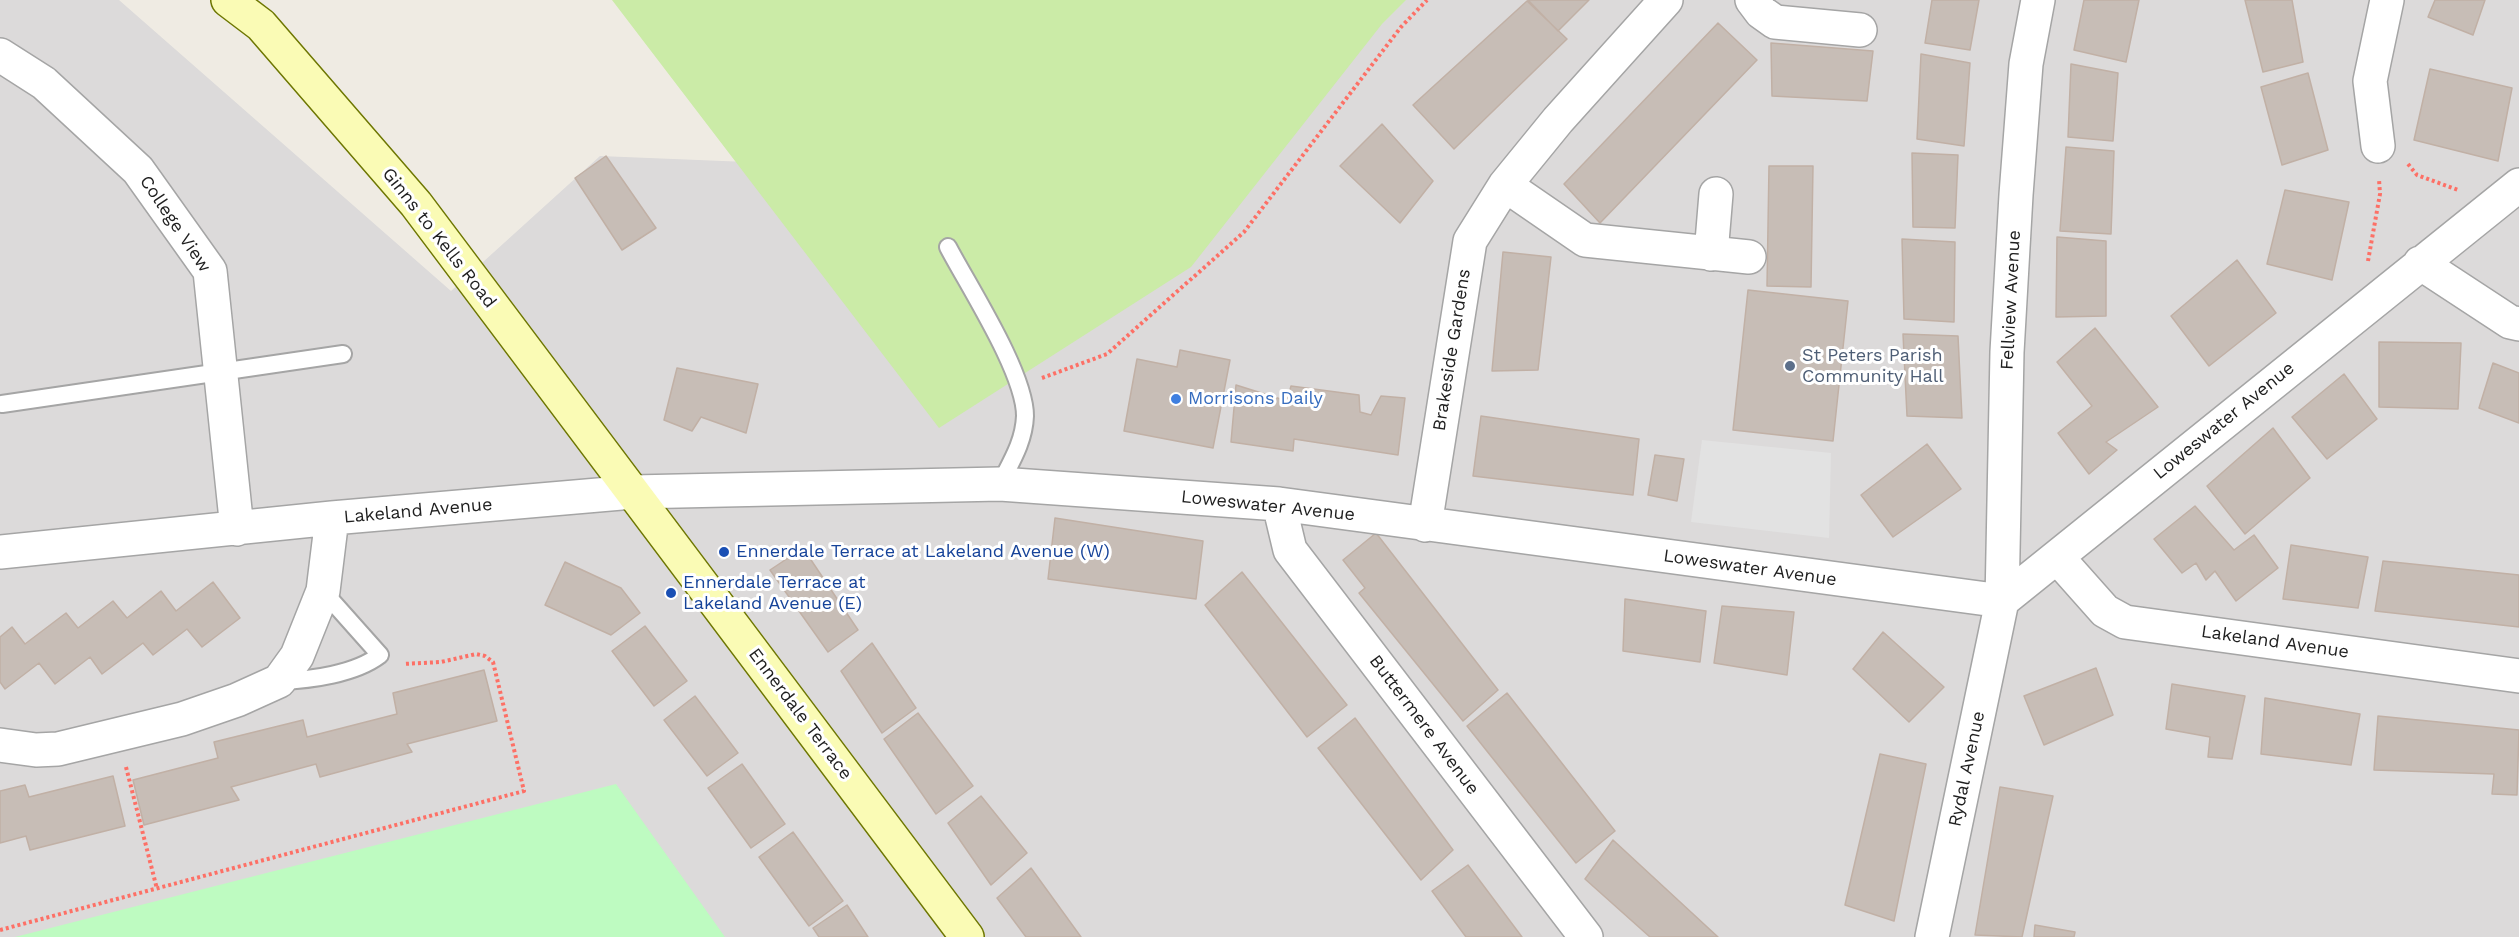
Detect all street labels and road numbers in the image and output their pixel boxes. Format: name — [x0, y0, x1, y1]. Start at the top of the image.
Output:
street label: Ginns to Kells Road — [377, 163, 501, 313]
street label: College View — [135, 171, 215, 277]
street label: Fellview Avenue — [1997, 229, 2025, 371]
street label: Brakeside Gardens — [1429, 267, 1475, 433]
street label: Loweswater Avenue — [2149, 358, 2299, 484]
street label: Loweswater Avenue — [1180, 486, 1356, 526]
street label: Lakeland Avenue — [343, 494, 493, 528]
street label: Loweswater Avenue — [1662, 545, 1838, 591]
street label: Lakeland Avenue — [2200, 621, 2350, 663]
street label: Ennerdale Terrace — [744, 644, 856, 784]
street label: Buttermere Avenue — [1364, 651, 1484, 799]
street label: Rydal Avenue — [1944, 709, 1990, 829]

